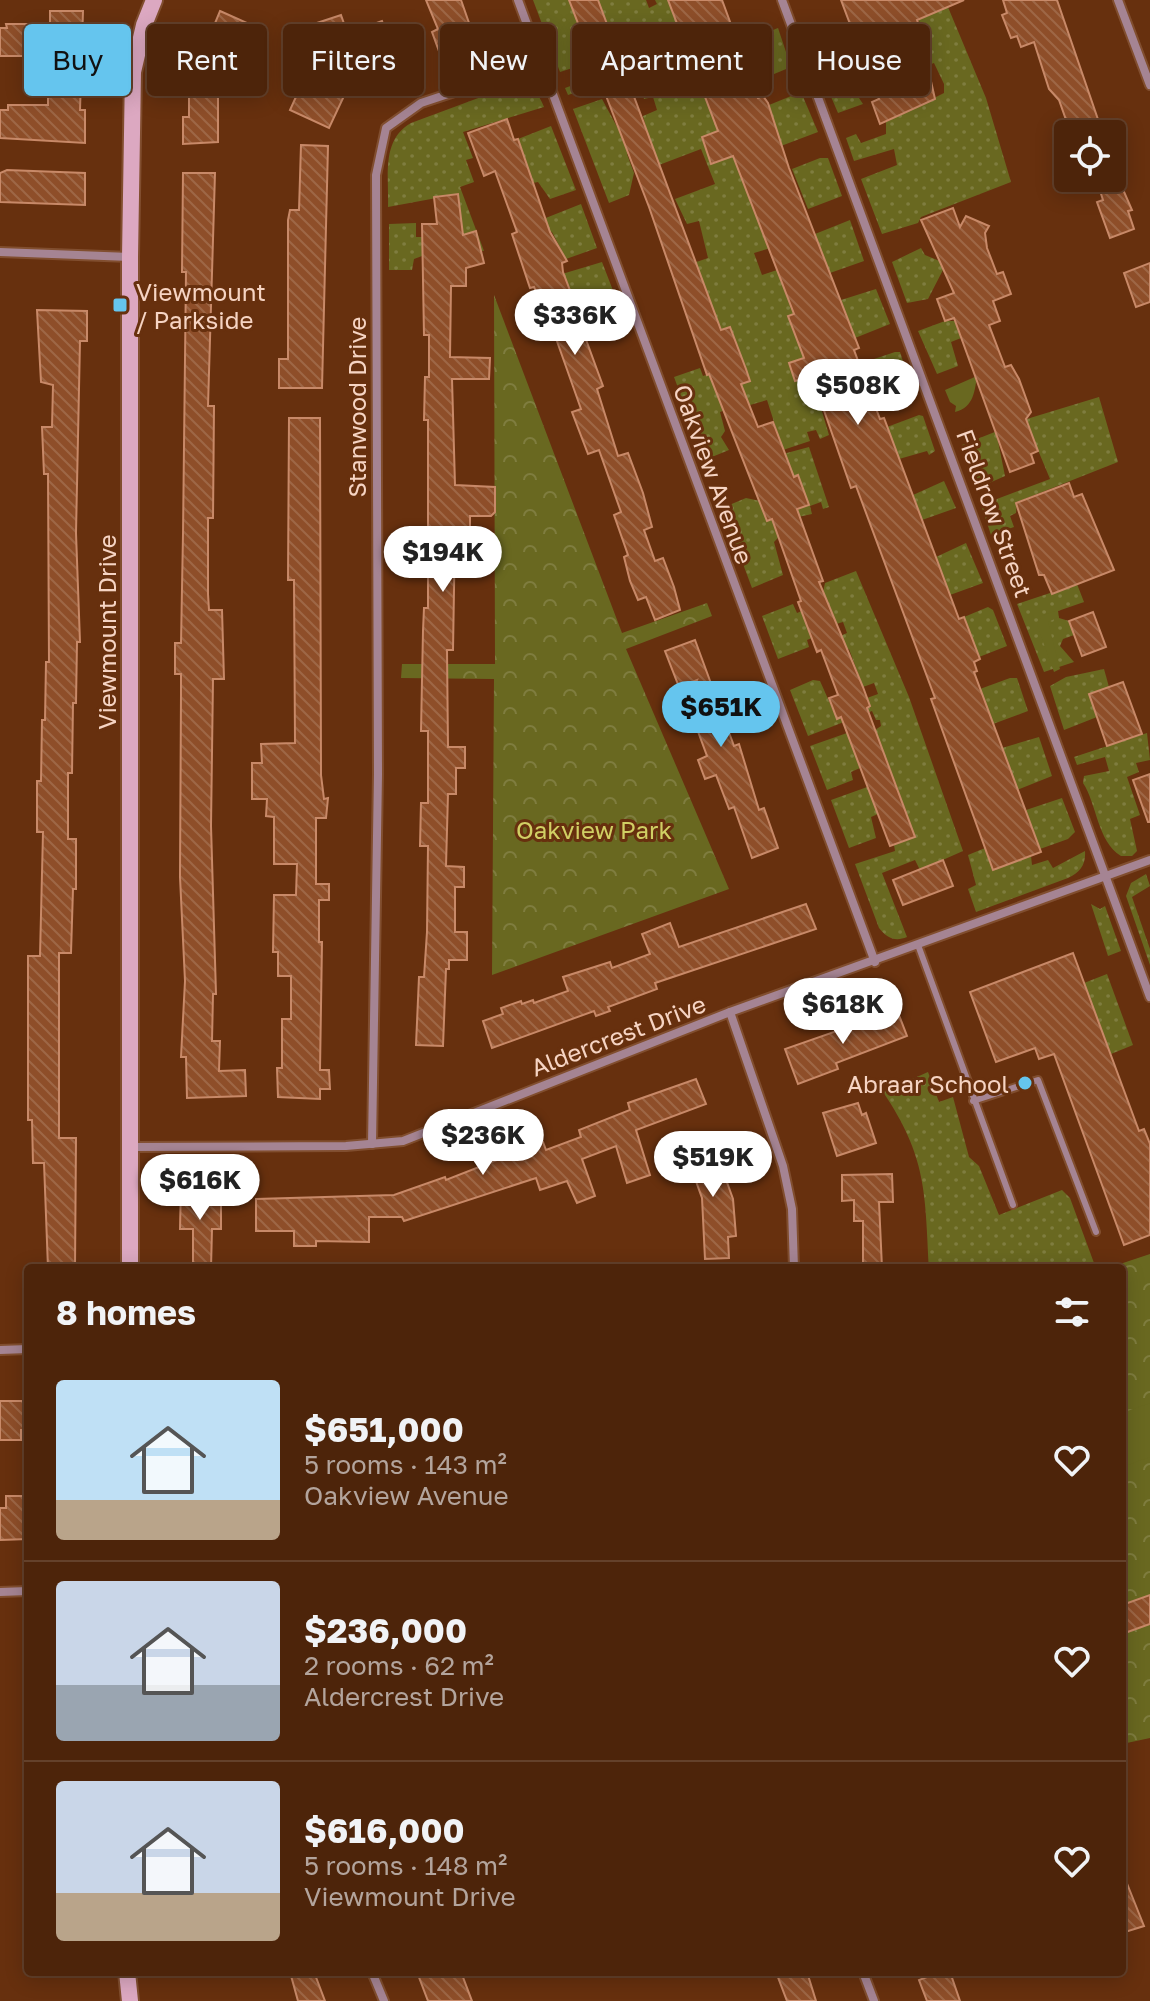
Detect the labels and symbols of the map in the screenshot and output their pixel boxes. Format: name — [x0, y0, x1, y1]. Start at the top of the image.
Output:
place label: Viewmount / Parkside — [136, 277, 266, 334]
pin: $336K — [519, 289, 631, 357]
marker: Viewmount / Parkside — [111, 296, 129, 314]
street label: Stanwood Drive — [342, 317, 371, 497]
pin: $508K — [802, 359, 914, 427]
street label: Oakview Avenue — [668, 380, 760, 568]
street label: Fieldrow Street — [951, 425, 1039, 601]
pin: $194K — [387, 526, 499, 594]
street label: Viewmount Drive — [92, 534, 121, 730]
pin: $651K — [665, 681, 777, 749]
park label: Oakview Park — [516, 815, 672, 844]
pin: $618K — [787, 978, 899, 1046]
street label: Aldercrest Drive — [527, 988, 709, 1082]
place label: Abraar School — [847, 1069, 1009, 1098]
marker: Abraar School — [1016, 1074, 1034, 1092]
pin: $236K — [427, 1109, 539, 1177]
pin: $519K — [657, 1131, 769, 1199]
pin: $616K — [144, 1154, 256, 1222]

